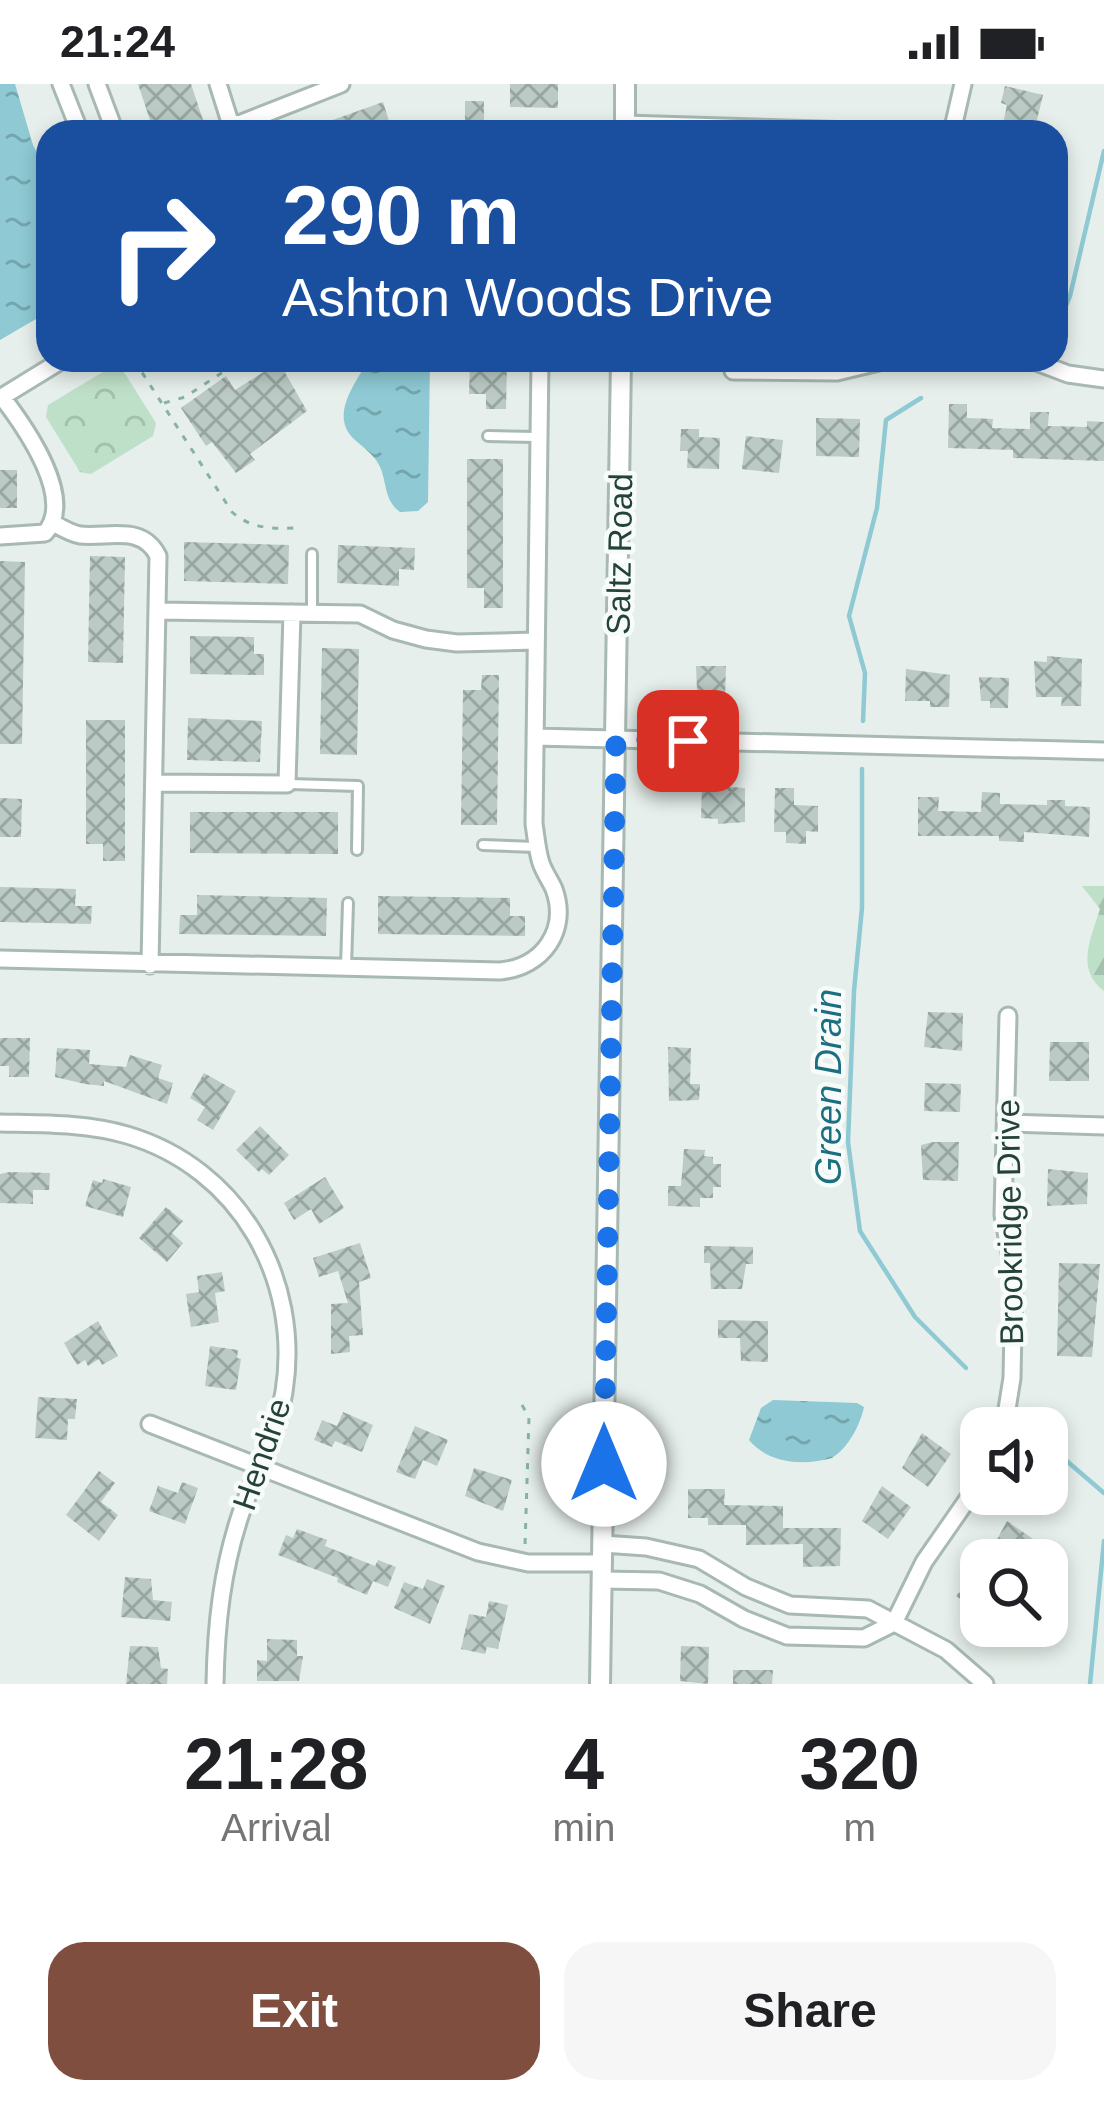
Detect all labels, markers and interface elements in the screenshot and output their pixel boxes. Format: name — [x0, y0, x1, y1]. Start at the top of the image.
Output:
text: 21:24 — [60, 16, 175, 67]
icon: right — [84, 168, 240, 324]
text: 290 m — [282, 168, 520, 262]
text: Ashton Woods Drive — [282, 267, 773, 327]
street label: Saltz Road — [600, 473, 639, 635]
pin — [637, 690, 739, 792]
icon: arrive — [655, 708, 721, 774]
water label: Green Drain — [808, 989, 849, 1185]
street label: Brookridge Drive — [989, 1099, 1030, 1345]
street label: Hendrie — [225, 1393, 298, 1515]
position arrow — [541, 1401, 667, 1527]
map controls — [960, 1407, 1068, 1647]
button: sound — [960, 1407, 1068, 1515]
button: search — [960, 1539, 1068, 1647]
text: 21:28 — [184, 1724, 368, 1804]
text: 4 — [564, 1724, 604, 1804]
text: 320 — [800, 1724, 920, 1804]
text: Arrival — [221, 1806, 332, 1849]
text: min — [553, 1806, 615, 1849]
text: m — [843, 1806, 876, 1849]
button: Exit — [48, 1942, 540, 2080]
button: Share — [564, 1942, 1056, 2080]

